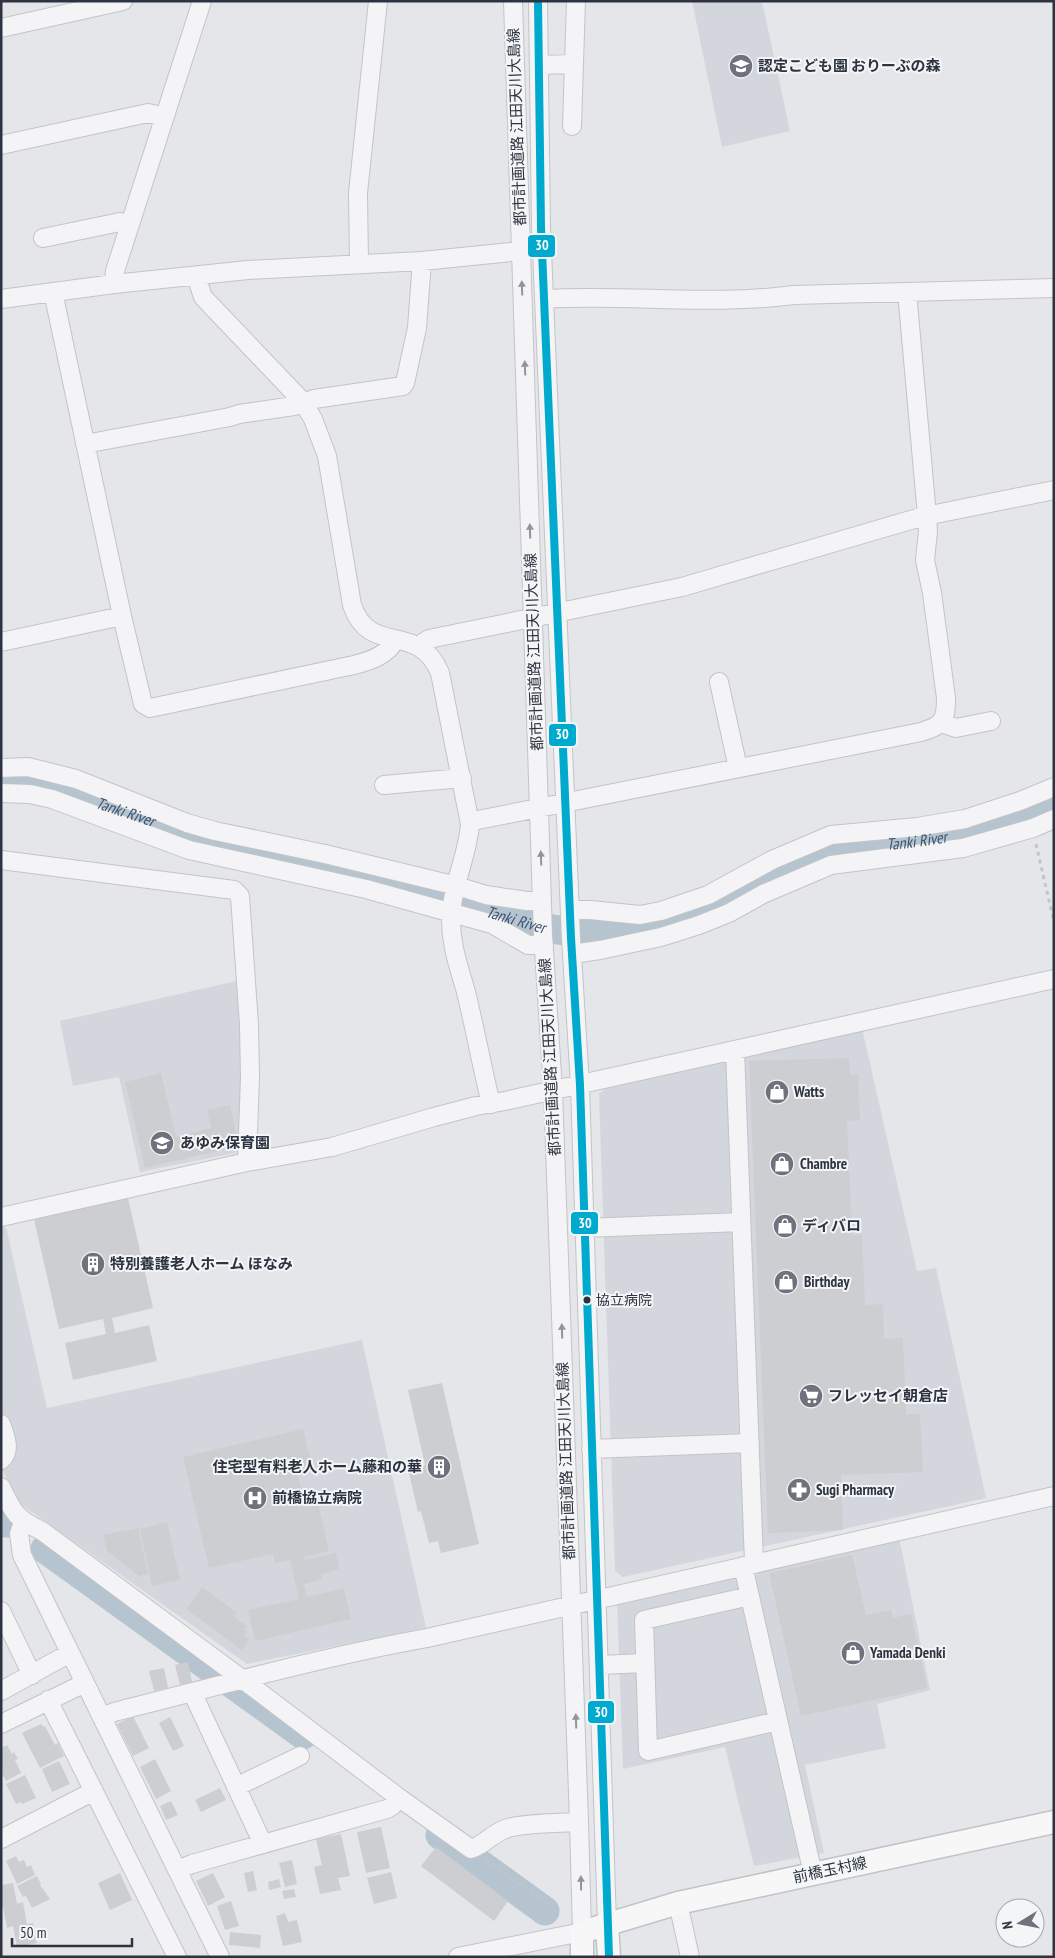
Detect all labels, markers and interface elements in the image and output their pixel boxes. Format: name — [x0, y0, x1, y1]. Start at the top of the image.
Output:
street label: 都市計画道路 江田天川大島線 — [504, 28, 529, 226]
school or university icon: 認定こども園 おりーぶの森 — [728, 53, 754, 79]
place label: 認定こども園 おりーぶの森 — [758, 56, 940, 75]
line badge: 30 — [527, 234, 556, 258]
text: 30 — [535, 236, 549, 254]
one-way arrow — [518, 279, 526, 295]
one-way arrow — [521, 360, 529, 376]
one-way arrow — [526, 522, 534, 538]
street label: 都市計画道路 江田天川大島線 — [521, 553, 546, 751]
line badge: 30 — [548, 723, 577, 747]
text: 30 — [555, 725, 569, 743]
water label: Tanki River — [94, 792, 160, 831]
water label: Tanki River — [886, 826, 951, 854]
one-way arrow — [536, 850, 544, 866]
water label: Tanki River — [484, 901, 550, 938]
street label: 都市計画道路 江田天川大島線 — [535, 958, 564, 1156]
shop icon: Watts — [764, 1079, 790, 1105]
place label: Watts — [793, 1082, 824, 1101]
school or university icon: あゆみ保育園 — [149, 1130, 175, 1156]
place label: あゆみ保育園 — [180, 1133, 270, 1152]
shop icon: Chambre — [769, 1151, 795, 1177]
place label: Chambre — [800, 1154, 847, 1173]
line badge: 30 — [570, 1211, 599, 1235]
shop icon: ディバロ — [772, 1213, 798, 1239]
text: 30 — [578, 1214, 592, 1232]
place label: ディバロ — [802, 1216, 861, 1235]
building icon: 特別養護老人ホーム ほなみ — [80, 1251, 106, 1277]
place label: 特別養護老人ホーム ほなみ — [110, 1254, 293, 1273]
shop icon: Birthday — [773, 1269, 799, 1295]
place label: Birthday — [804, 1272, 850, 1291]
place label: 協立病院 — [596, 1291, 652, 1309]
marker: 協立病院 — [582, 1295, 592, 1305]
one-way arrow — [557, 1323, 565, 1339]
street label: 都市計画道路 江田天川大島線 — [553, 1362, 578, 1560]
supermarket icon: フレッセイ朝倉店 — [798, 1383, 824, 1409]
place label: フレッセイ朝倉店 — [828, 1386, 948, 1405]
building icon: 住宅型有料老人ホーム藤和の華 — [426, 1454, 452, 1480]
place label: 住宅型有料老人ホーム藤和の華 — [212, 1457, 422, 1476]
pharmacy icon: Sugi Pharmacy — [786, 1477, 812, 1503]
place label: Sugi Pharmacy — [816, 1480, 895, 1499]
hospital icon: 前橋協立病院 — [242, 1485, 268, 1511]
place label: 前橋協立病院 — [272, 1488, 362, 1507]
shop icon: Yamada Denki — [840, 1640, 866, 1666]
place label: Yamada Denki — [869, 1643, 946, 1662]
line badge: 30 — [587, 1700, 615, 1724]
text: 30 — [594, 1703, 608, 1721]
one-way arrow — [572, 1713, 580, 1729]
street label: 前橋玉村線 — [791, 1852, 869, 1887]
one-way arrow — [576, 1875, 584, 1891]
north arrow — [995, 1898, 1045, 1948]
scale bar — [12, 1916, 132, 1948]
text: N — [998, 1920, 1017, 1931]
text: 50 m — [20, 1923, 46, 1942]

